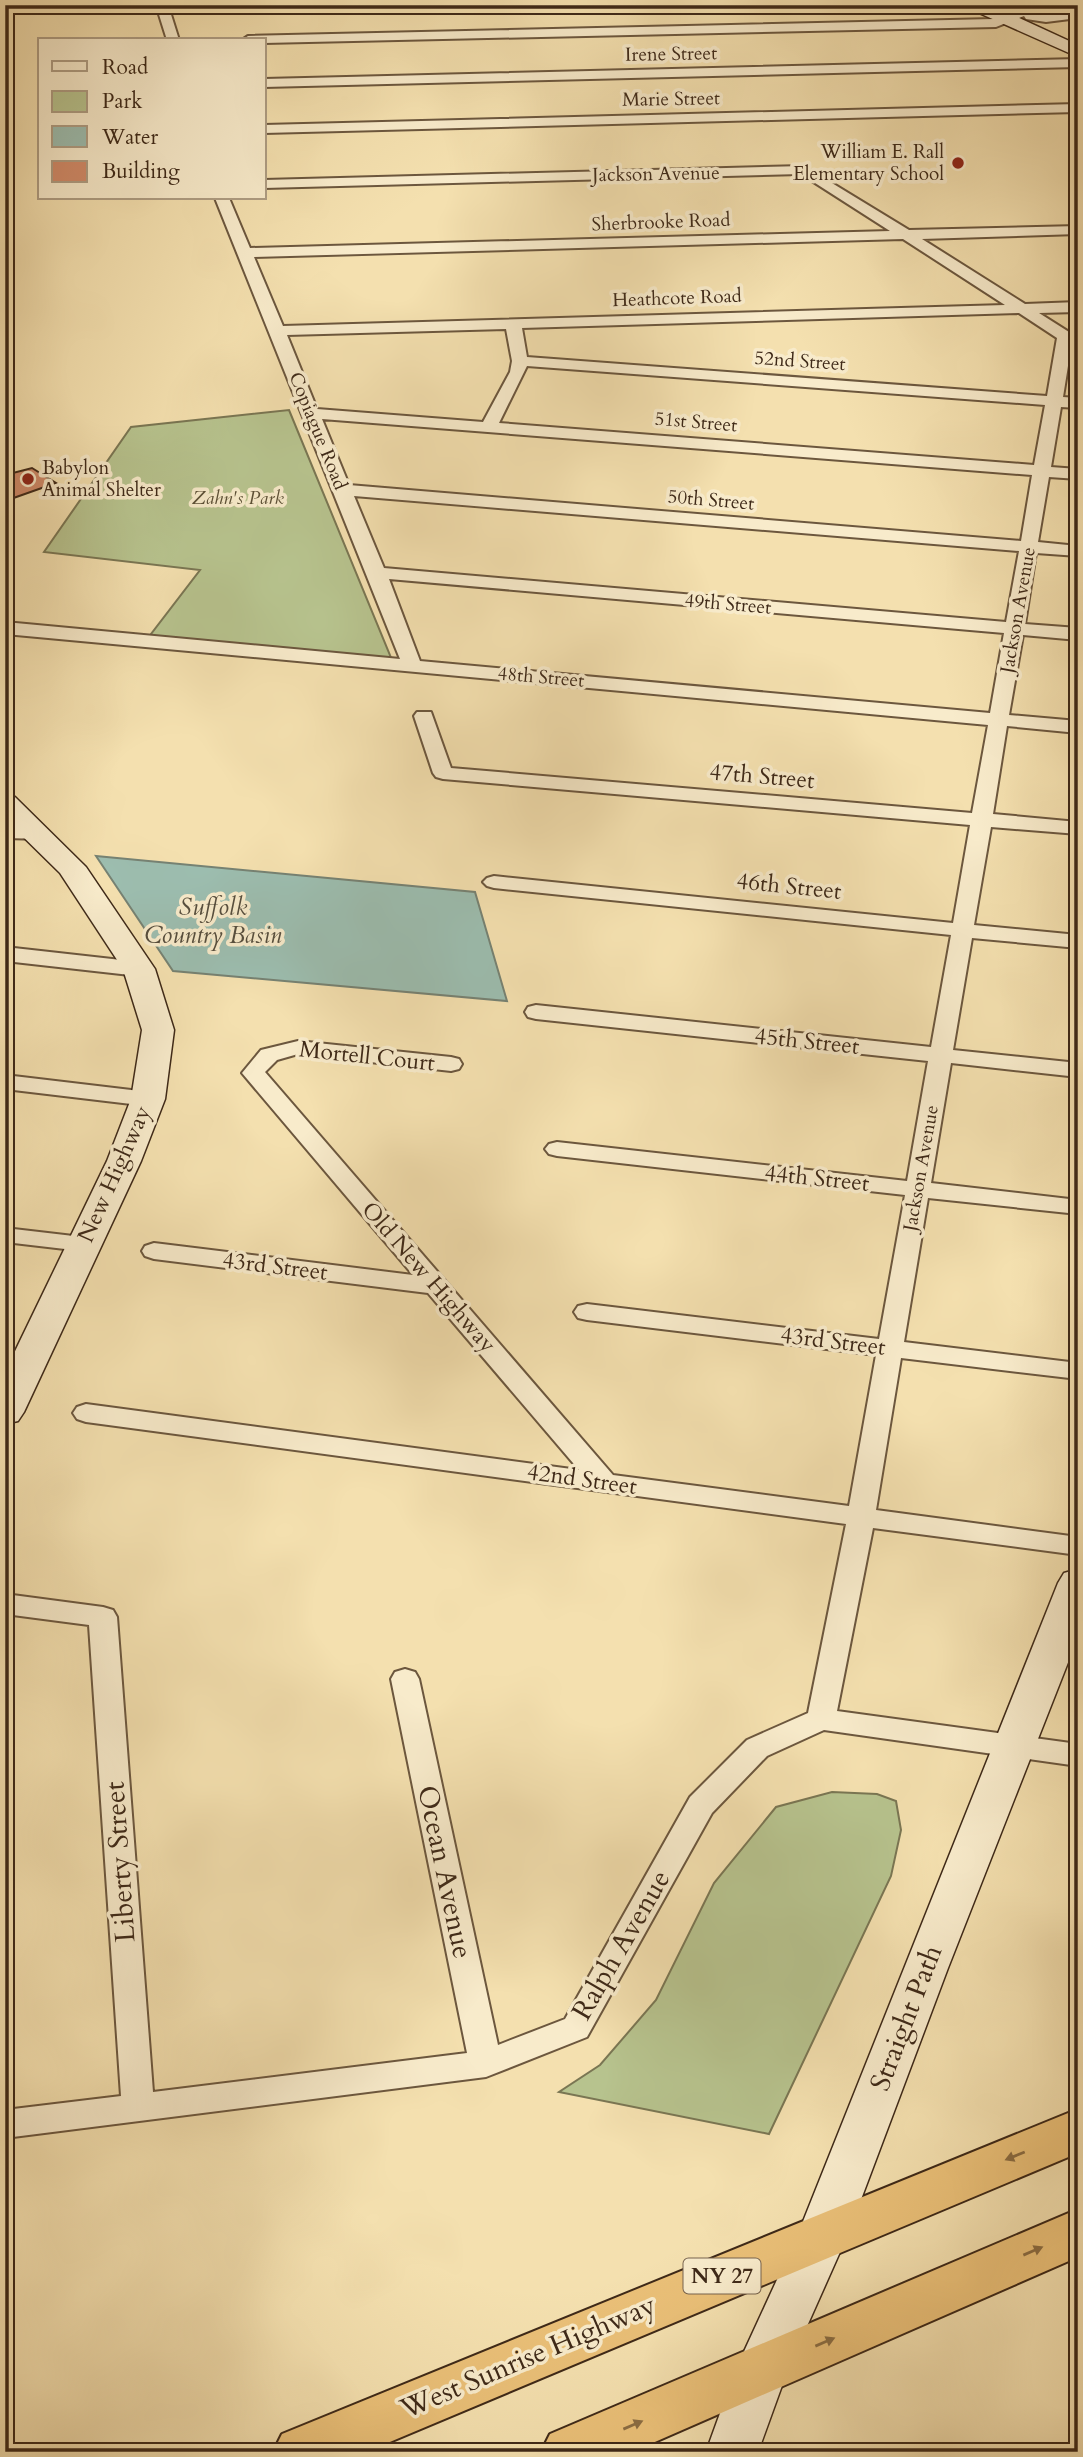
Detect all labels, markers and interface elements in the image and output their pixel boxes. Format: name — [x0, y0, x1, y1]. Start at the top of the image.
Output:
legend — [38, 38, 266, 200]
street label: Irene Street — [625, 40, 717, 68]
text: Road — [102, 53, 148, 82]
street label: Marie Street — [622, 85, 720, 113]
text: Park — [102, 87, 143, 116]
text: Water — [101, 123, 158, 152]
place label: William E. Rall Elementary School — [793, 139, 944, 187]
marker: William E. Rall Elementary School — [950, 155, 966, 171]
text: Building — [102, 157, 180, 186]
street label: Jackson Avenue — [589, 160, 720, 188]
street label: Sherbrooke Road — [591, 207, 731, 237]
street label: Heathcote Road — [612, 283, 742, 313]
street label: 52nd Street — [754, 345, 846, 377]
street label: Copiague Road — [283, 368, 353, 494]
street label: 51st Street — [654, 405, 738, 439]
place label: Babylon Animal Shelter — [42, 455, 161, 503]
marker: Babylon Animal Shelter — [20, 471, 36, 487]
street label: 50th Street — [667, 483, 755, 517]
park label: Zahn's Park — [192, 485, 285, 511]
street label: Jackson Avenue — [994, 545, 1042, 678]
street label: 49th Street — [684, 587, 772, 621]
street label: 48th Street — [497, 660, 585, 694]
street label: 47th Street — [708, 756, 816, 796]
street label: 46th Street — [735, 865, 843, 907]
water label: Suffolk Country Basin — [144, 891, 282, 952]
street label: 45th Street — [753, 1020, 861, 1062]
street label: Mortell Court — [298, 1033, 436, 1079]
street label: New Highway — [70, 1101, 158, 1247]
street label: Jackson Avenue — [897, 1103, 945, 1236]
street label: 44th Street — [763, 1157, 871, 1199]
street label: Old New Highway — [355, 1195, 503, 1359]
street label: 43rd Street — [221, 1244, 329, 1288]
street label: 43rd Street — [779, 1319, 887, 1363]
street label: 42nd Street — [525, 1456, 639, 1502]
street label: Liberty Street — [95, 1780, 145, 1944]
street label: Ocean Avenue — [408, 1782, 482, 1962]
street label: Ralph Avenue — [563, 1863, 679, 2027]
street label: Straight Path — [861, 1940, 951, 2096]
one-way arrow — [1004, 2150, 1025, 2161]
one-way arrow — [1023, 2246, 1044, 2257]
road number: NY 27 — [684, 2258, 760, 2294]
street label: West Sunrise Highway — [394, 2286, 662, 2428]
one-way arrow — [814, 2336, 835, 2347]
one-way arrow — [622, 2419, 643, 2430]

